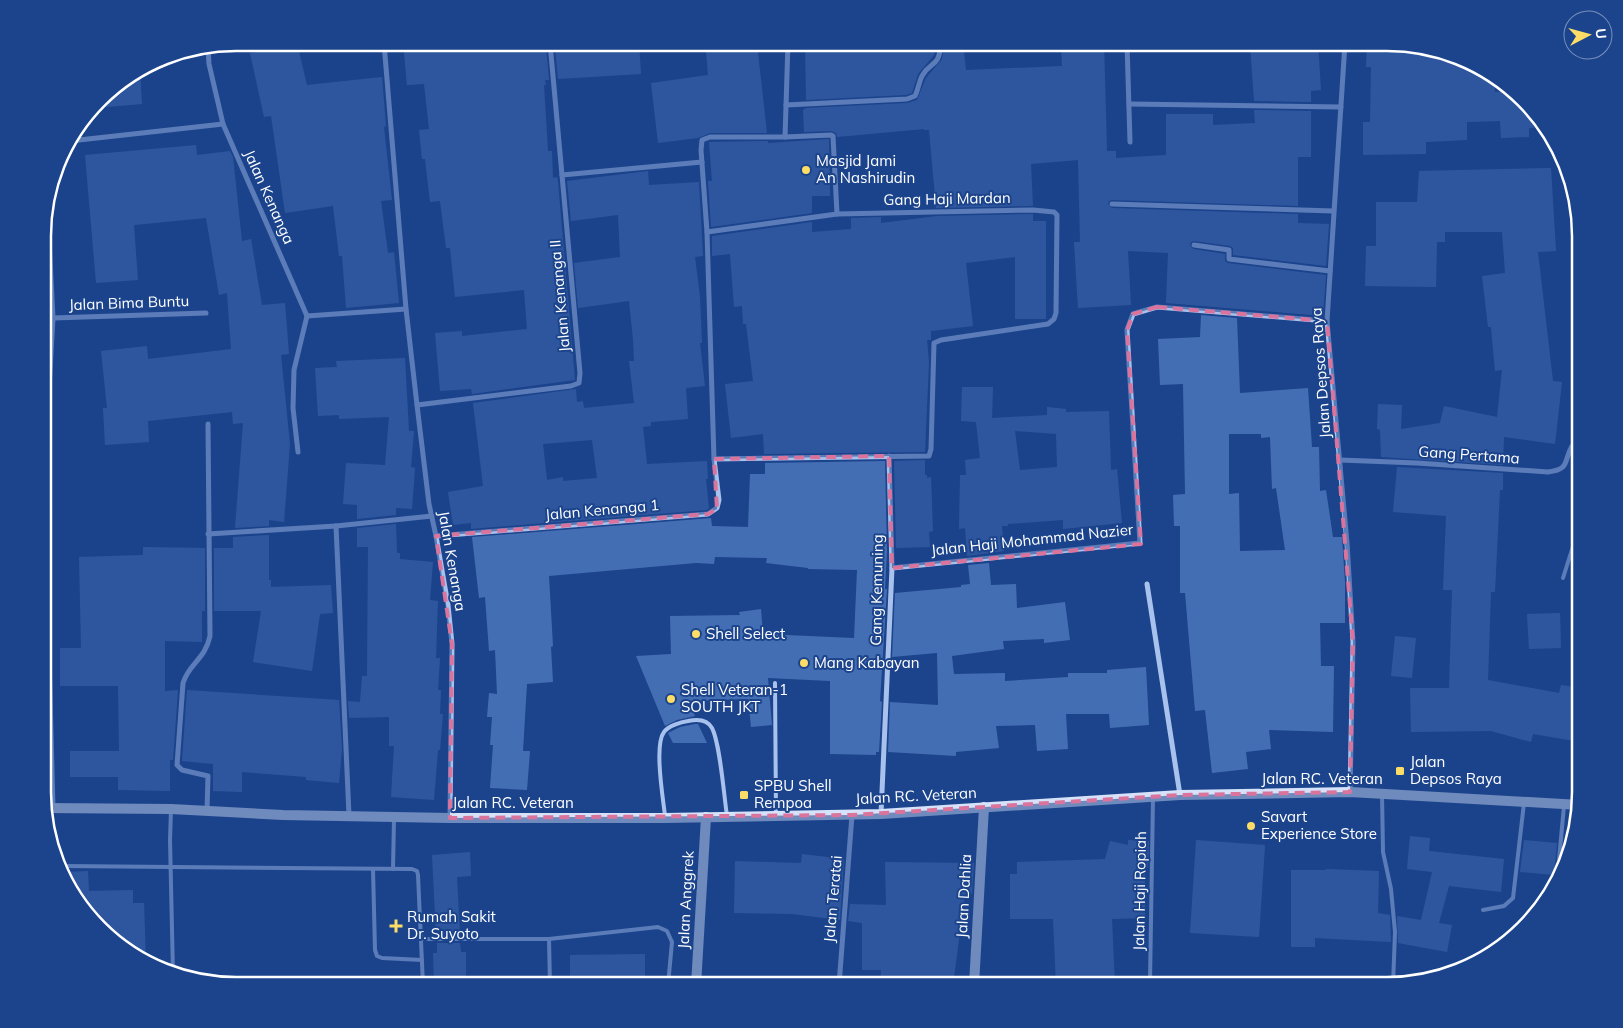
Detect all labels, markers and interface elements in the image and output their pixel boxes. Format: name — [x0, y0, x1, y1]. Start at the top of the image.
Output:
north arrow — [1563, 10, 1613, 60]
text: U — [1591, 28, 1610, 40]
street label: Jalan Kenanga — [240, 147, 299, 247]
place label: Masjid Jami An Nashirudin — [816, 151, 915, 187]
marker: Masjid Jami An Nashirudin — [800, 164, 812, 176]
street label: Gang Haji Mardan — [883, 188, 1011, 209]
street label: Jalan Kenanga II — [545, 239, 574, 353]
street label: Jalan Bima Buntu — [68, 291, 190, 314]
street label: Jalan Depsos Raya — [1306, 307, 1335, 439]
street label: Gang Pertama — [1418, 441, 1520, 468]
street label: Jalan Kenanga 1 — [544, 495, 660, 524]
street label: Jalan Kenanga — [434, 509, 471, 612]
street label: Jalan Haji Mohammad Nazier — [930, 519, 1135, 560]
street label: Gang Kemuning — [866, 534, 887, 646]
place label: Shell Select — [706, 624, 785, 643]
marker: Shell Select — [690, 628, 702, 640]
place label: Mang Kabayan — [814, 653, 920, 672]
marker: Mang Kabayan — [798, 657, 810, 669]
place label: Shell Veteran-1 SOUTH JKT — [681, 680, 788, 716]
marker: Shell Veteran-1 SOUTH JKT — [665, 693, 677, 705]
place label: Jalan Depsos Raya — [1410, 752, 1502, 788]
marker: Jalan Depsos Raya — [1394, 765, 1406, 777]
street label: Jalan RC. Veteran — [1261, 769, 1383, 788]
place label: SPBU Shell Rempoa — [754, 776, 832, 812]
street label: Jalan RC. Veteran — [855, 783, 977, 808]
marker: SPBU Shell Rempoa — [738, 789, 750, 801]
street label: Jalan RC. Veteran — [452, 793, 574, 812]
place label: Savart Experience Store — [1261, 807, 1377, 843]
marker: Savart Experience Store — [1245, 820, 1257, 832]
street label: Jalan Haji Ropiah — [1129, 831, 1150, 951]
street label: Jalan Anggrek — [673, 850, 698, 950]
street label: Jalan Dahlia — [952, 853, 975, 939]
street label: Jalan Teratai — [819, 855, 846, 943]
place label: Rumah Sakit Dr. Suyoto — [407, 907, 496, 943]
marker: Rumah Sakit Dr. Suyoto — [389, 919, 403, 933]

